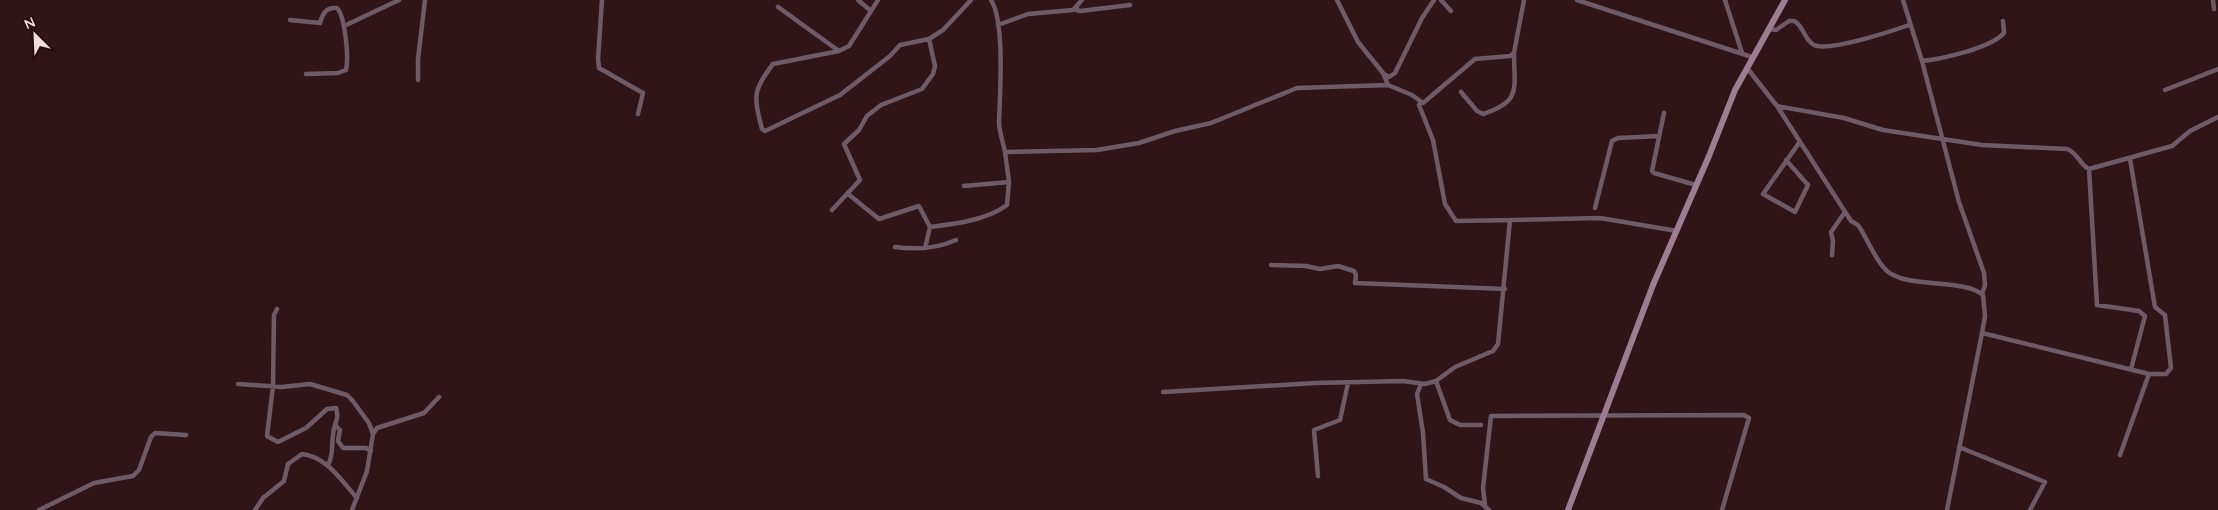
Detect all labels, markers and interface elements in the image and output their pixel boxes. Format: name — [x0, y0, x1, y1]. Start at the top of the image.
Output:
north arrow — [10, 10, 60, 60]
text: N — [21, 13, 38, 33]

